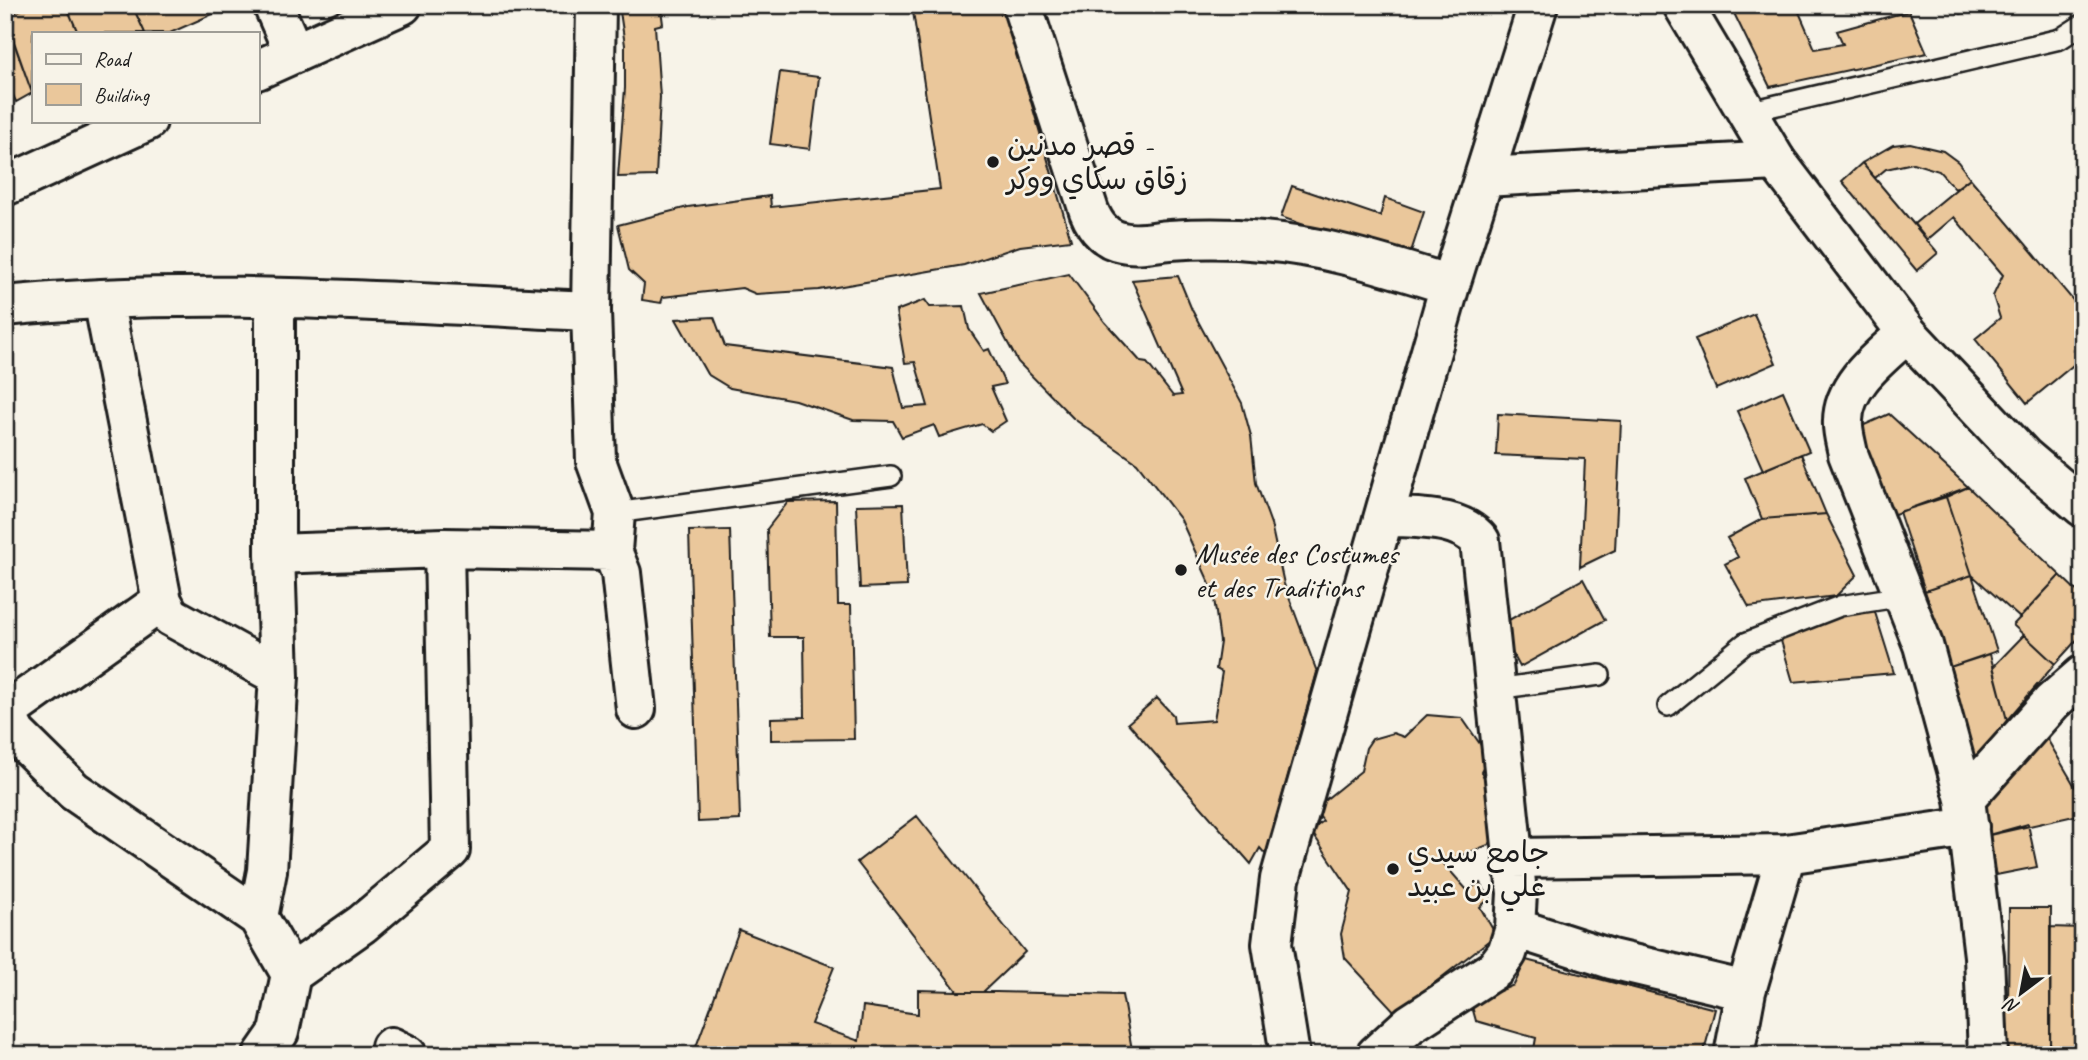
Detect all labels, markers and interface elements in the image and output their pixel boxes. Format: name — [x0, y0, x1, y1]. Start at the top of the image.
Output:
legend — [32, 32, 259, 122]
text: Road — [94, 46, 133, 72]
text: Building — [94, 82, 151, 108]
place label: قصر مدنين - زقاق سكاي ووكر — [1004, 126, 1188, 200]
marker: قصر مدنين - زقاق سكاي ووكر — [985, 154, 1001, 170]
place label: Musée des Costumes et des Traditions — [1195, 534, 1401, 606]
marker: Musée des Costumes et des Traditions — [1173, 562, 1189, 578]
place label: جامع سيدي علي بن عبيد — [1407, 833, 1550, 912]
marker: جامع سيدي علي بن عبيد — [1385, 861, 1401, 877]
north arrow — [1986, 958, 2056, 1028]
text: N — [1998, 992, 2024, 1020]

